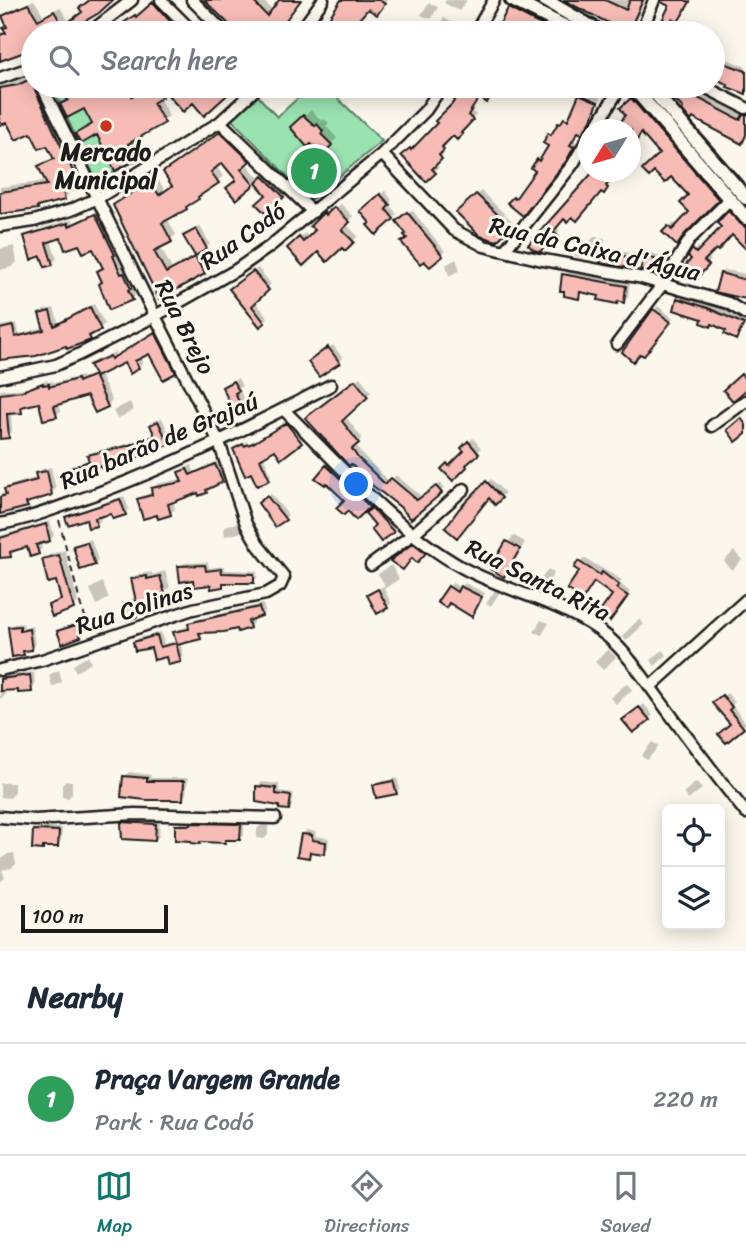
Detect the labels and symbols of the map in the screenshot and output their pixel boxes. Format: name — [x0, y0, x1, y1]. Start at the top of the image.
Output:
marker: Mercado Municipal — [98, 118, 114, 134]
north arrow — [578, 119, 641, 182]
place label: Mercado Municipal — [54, 131, 158, 201]
pin: 1 — [291, 145, 337, 197]
street label: Rua Codó — [191, 190, 296, 281]
street label: Rua da Caixa d'Água — [485, 204, 706, 294]
street label: Rua Brejo — [143, 272, 227, 382]
street label: Rua barão de Grajaú — [53, 380, 265, 502]
your location — [339, 467, 373, 501]
street label: Rua Santa Rita — [458, 527, 618, 633]
street label: Rua Colinas — [70, 569, 198, 647]
scale bar — [21, 902, 168, 934]

